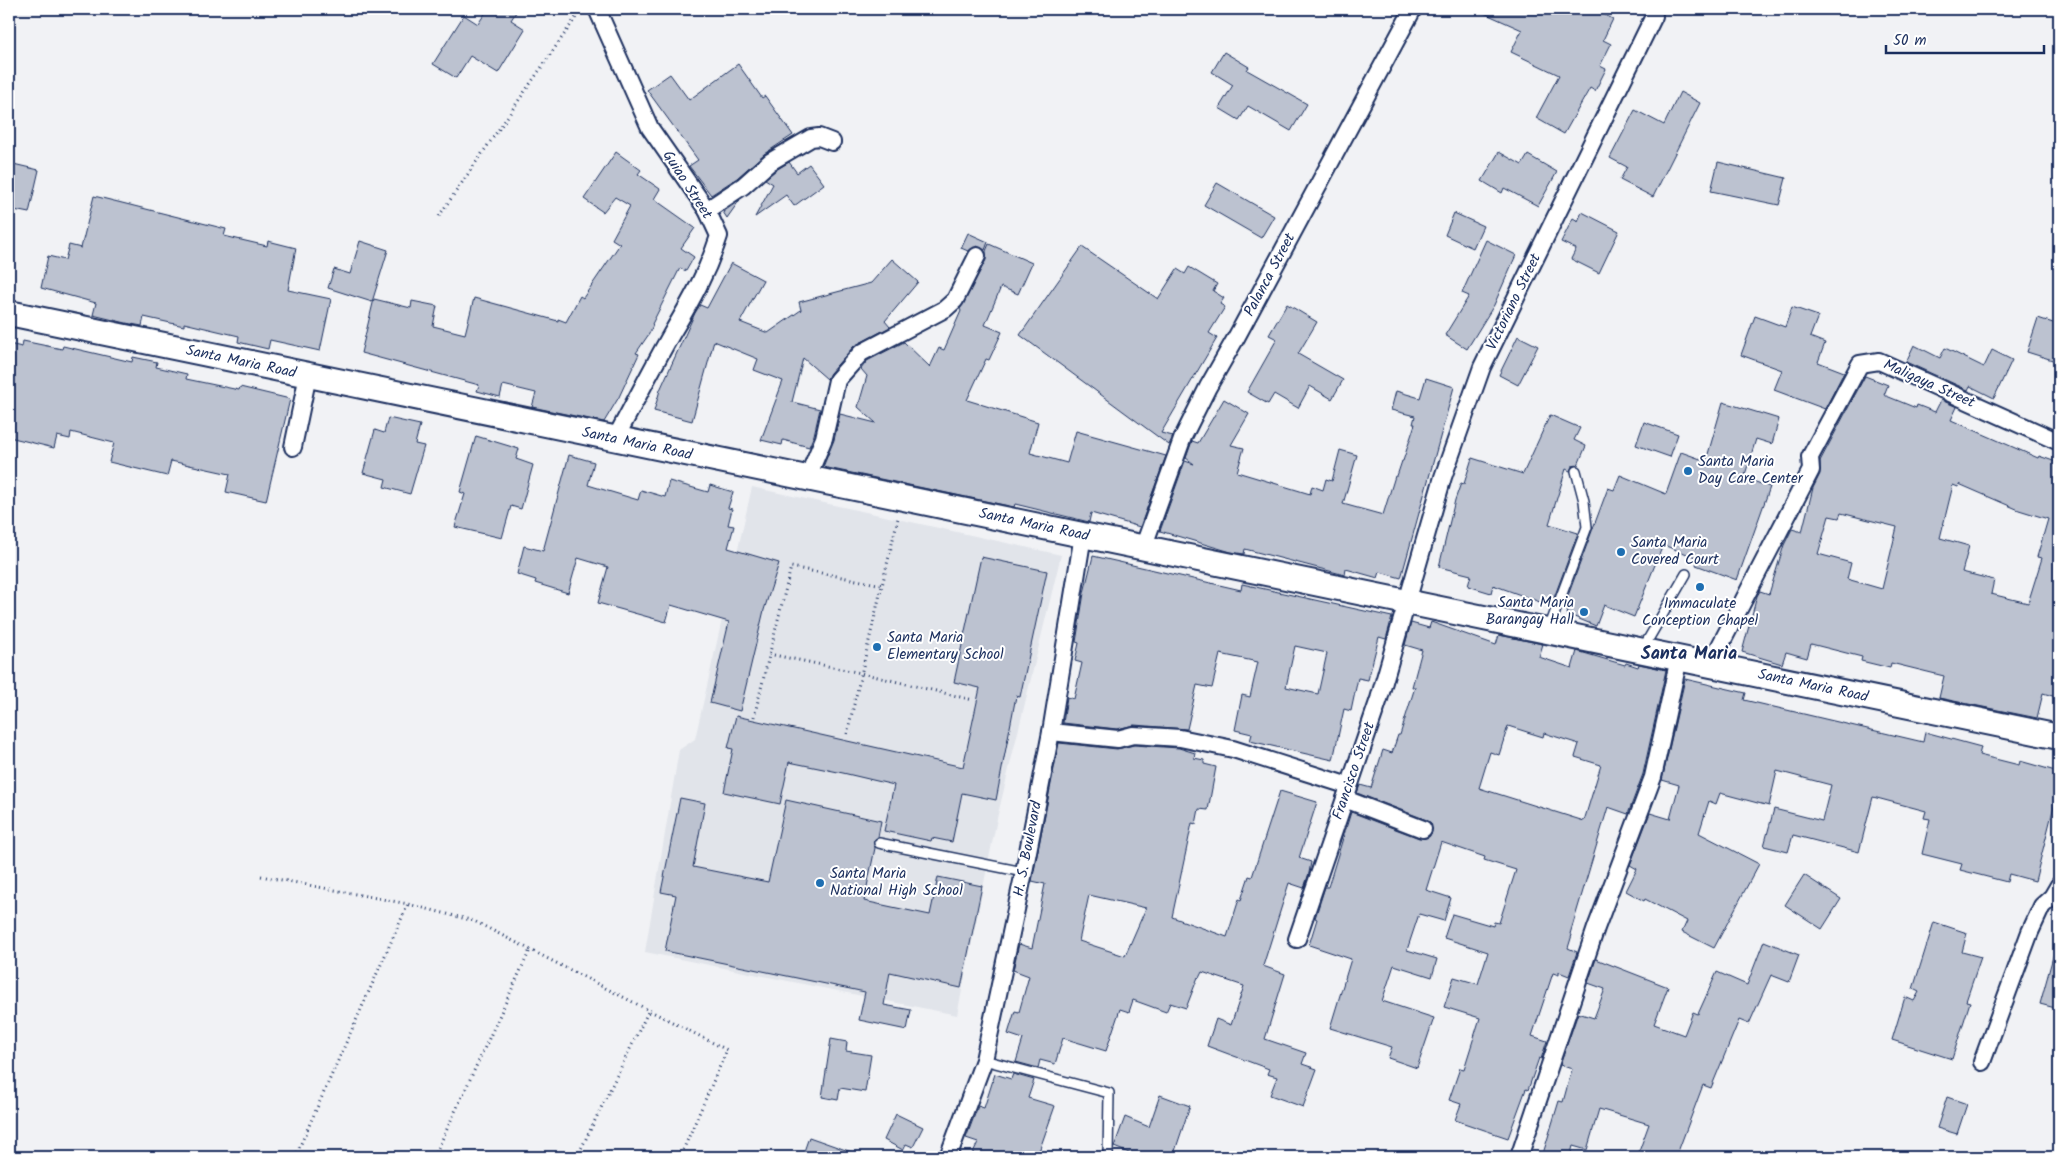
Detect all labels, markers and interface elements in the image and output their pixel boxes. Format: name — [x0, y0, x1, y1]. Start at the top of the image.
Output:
scale bar — [1886, 22, 2043, 54]
text: 50 m — [1893, 29, 1927, 53]
street label: Guiao Street — [656, 146, 718, 224]
street label: Palanca Street — [1238, 229, 1302, 321]
street label: Victoriano Street — [1480, 249, 1548, 355]
street label: Santa Maria Road — [184, 339, 299, 386]
street label: Maligaya Street — [1879, 353, 1979, 415]
street label: Santa Maria Road — [580, 421, 695, 468]
place label: Santa Maria Day Care Center — [1698, 450, 1804, 491]
marker: Santa Maria Day Care Center — [1682, 465, 1694, 477]
street label: Santa Maria Road — [977, 502, 1092, 549]
place label: Santa Maria Covered Court — [1631, 531, 1719, 572]
marker: Santa Maria Covered Court — [1615, 546, 1627, 558]
marker: Immaculate Conception Chapel — [1694, 581, 1706, 593]
place label: Santa Maria Barangay Hall — [1486, 591, 1574, 632]
place label: Immaculate Conception Chapel — [1642, 592, 1758, 633]
marker: Santa Maria Barangay Hall — [1578, 606, 1590, 618]
place label: Santa Maria Elementary School — [887, 626, 1004, 667]
district label: Santa Maria — [1641, 640, 1737, 669]
marker: Santa Maria Elementary School — [871, 641, 883, 653]
street label: Santa Maria Road — [1756, 663, 1871, 710]
street label: Francisco Street — [1326, 719, 1382, 823]
street label: H. S. Boulevard — [1007, 799, 1049, 899]
place label: Santa Maria National High School — [830, 862, 963, 903]
marker: Santa Maria National High School — [814, 877, 826, 889]

